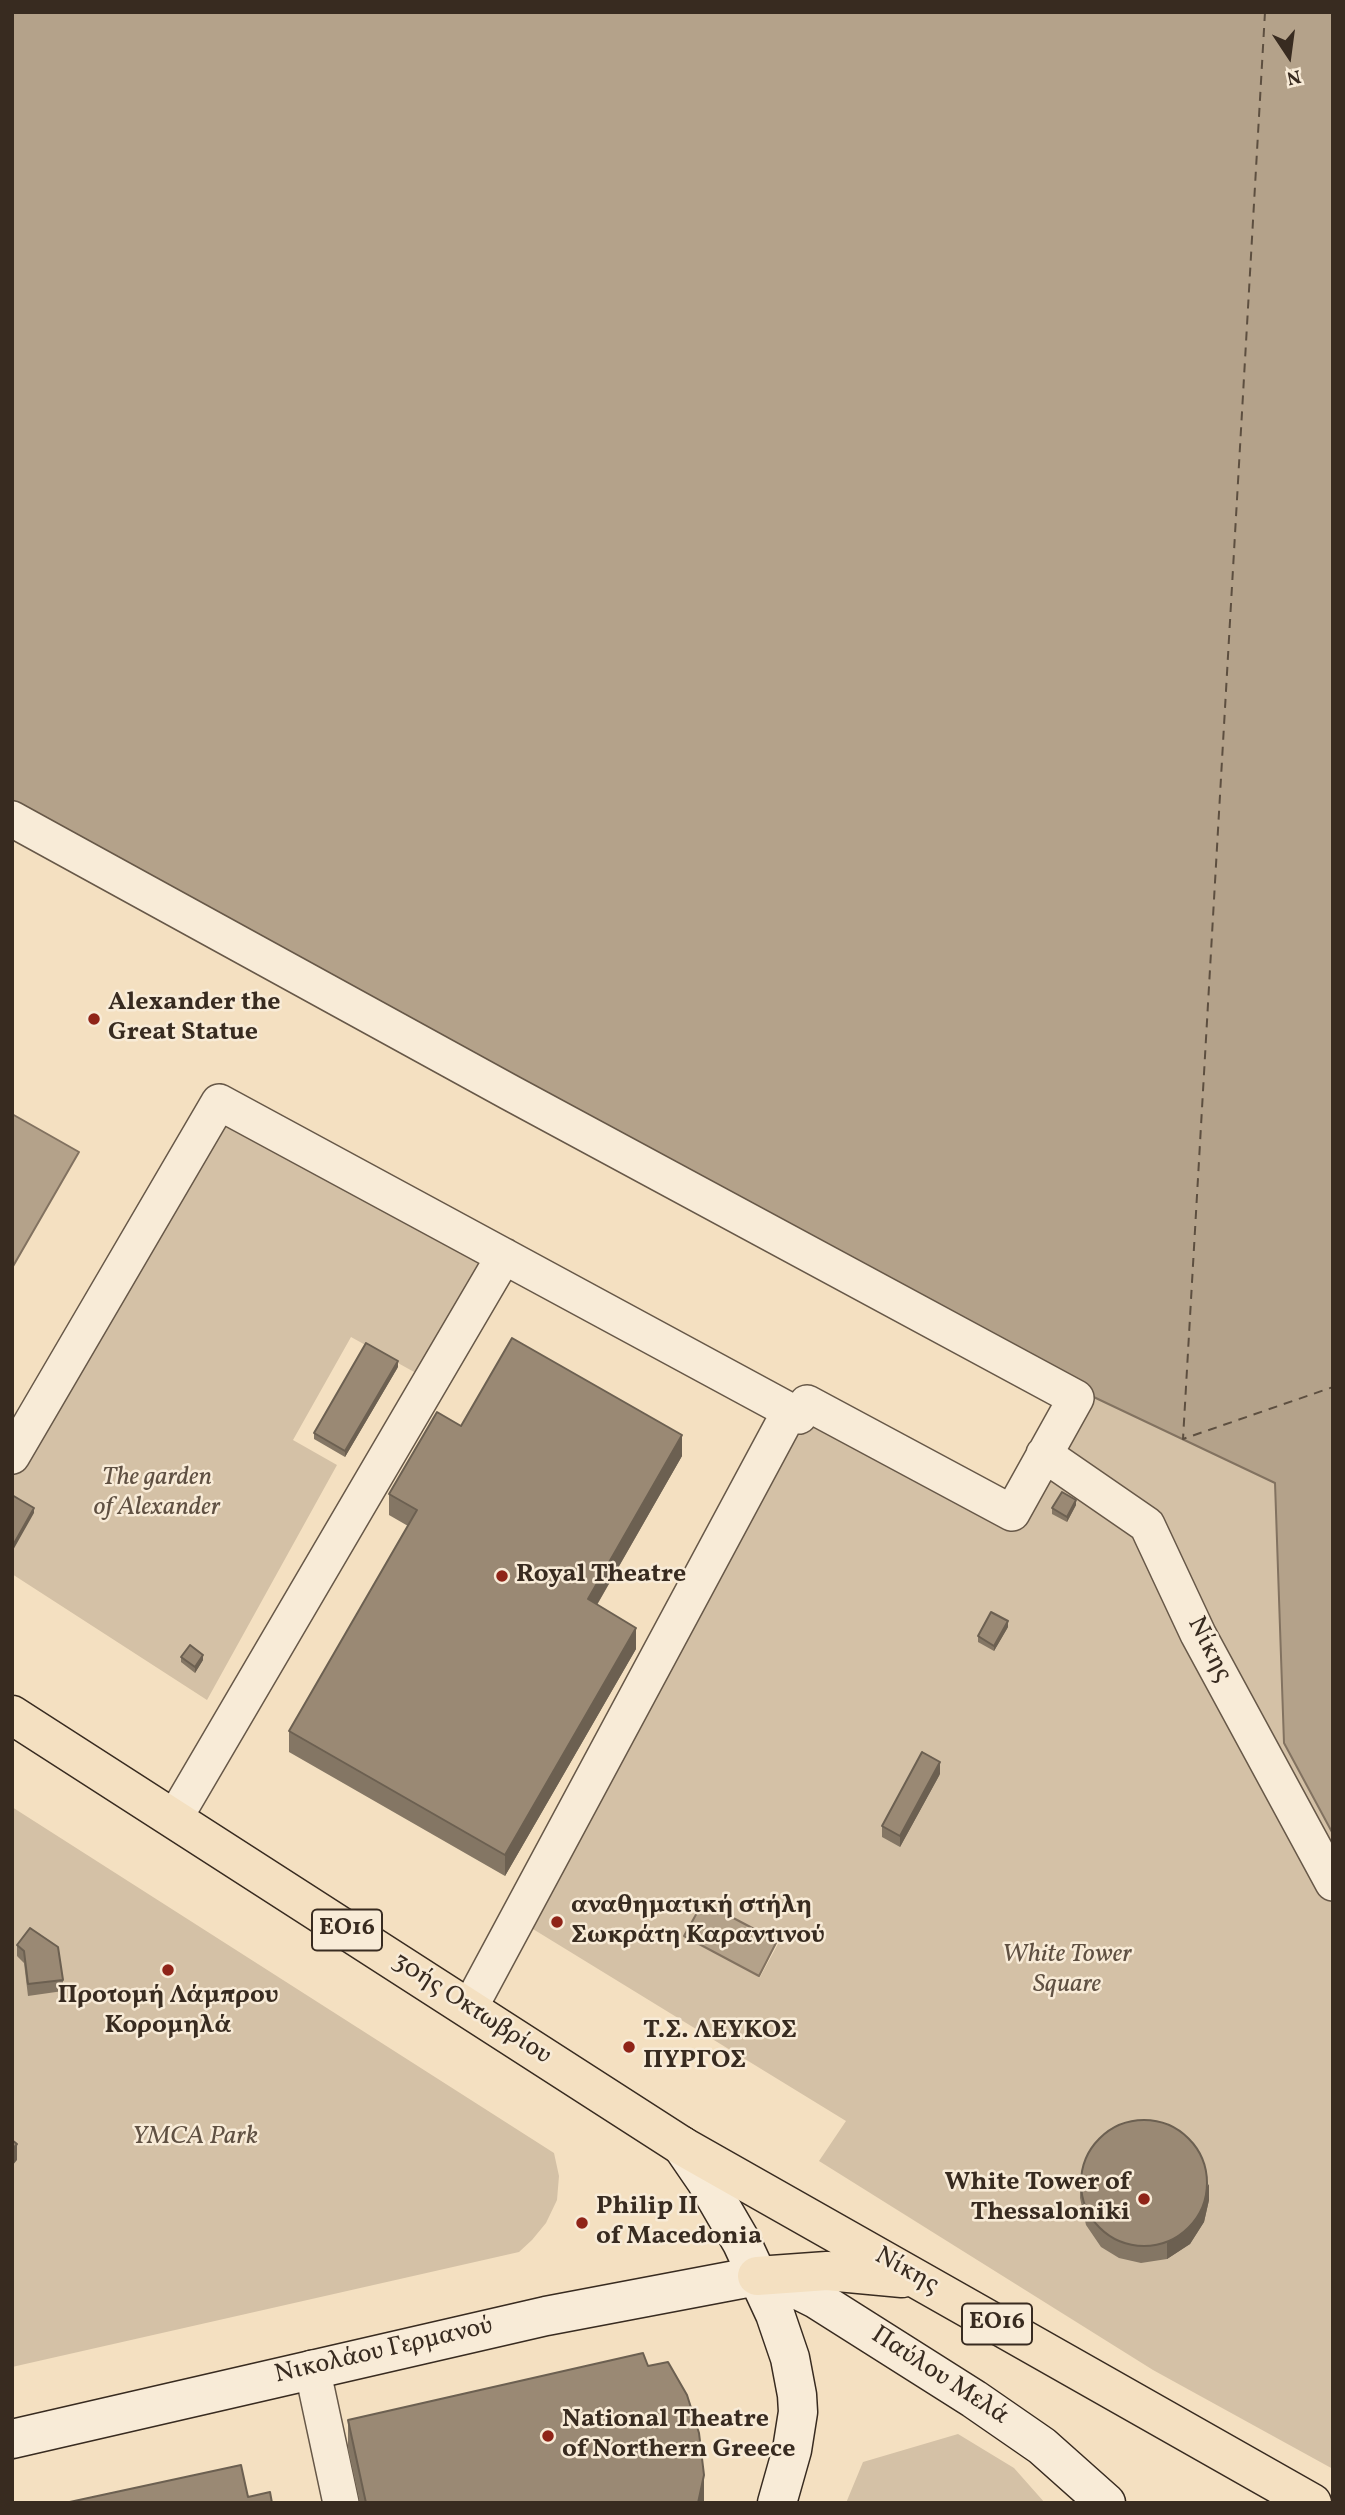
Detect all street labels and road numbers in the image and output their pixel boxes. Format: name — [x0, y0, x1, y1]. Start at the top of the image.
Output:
street label: Νίκης — [1178, 1612, 1238, 1688]
road number: ΕΟ16 — [312, 1910, 382, 1951]
street label: 30ής Οκτωβρίου — [386, 1947, 556, 2073]
street label: Νίκης — [868, 2242, 944, 2302]
road number: ΕΟ16 — [962, 2304, 1032, 2344]
street label: Νικολάου Γερμανού — [272, 2312, 496, 2392]
street label: Παύλου Μελά — [864, 2321, 1014, 2433]

